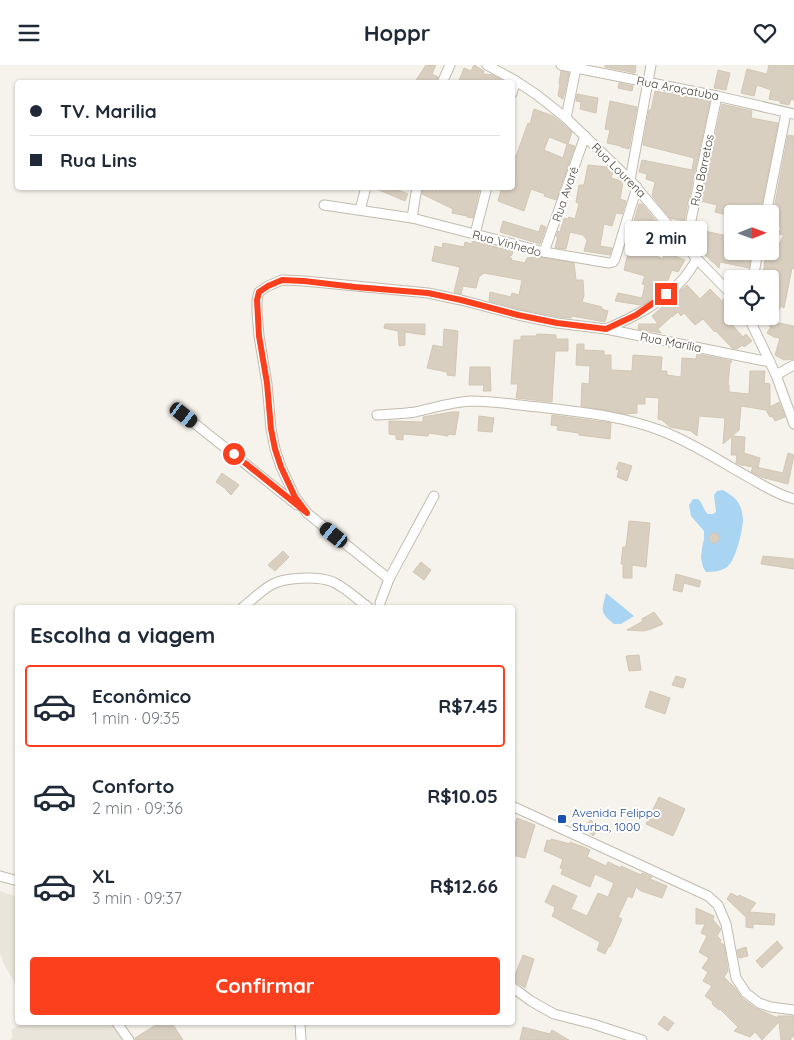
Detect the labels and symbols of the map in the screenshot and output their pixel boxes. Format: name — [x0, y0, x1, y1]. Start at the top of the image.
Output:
street label: Rua Araçatuba — [635, 73, 721, 103]
street label: Rua Barretos — [687, 132, 717, 207]
street label: Rua Lourena — [589, 140, 649, 200]
street label: Rua Avaré — [549, 164, 582, 224]
north arrow — [724, 205, 779, 260]
callout: 2 min — [625, 221, 707, 257]
street label: Rua Vinhedo — [471, 227, 543, 259]
route end — [655, 283, 677, 305]
street label: Rua Marília — [639, 329, 703, 355]
car — [167, 400, 200, 430]
route start — [223, 443, 245, 465]
car — [317, 520, 350, 550]
place label: Avenida Felippo Sturba, 1000 — [572, 805, 660, 834]
marker: Avenida Felippo Sturba, 1000 — [556, 813, 568, 825]

